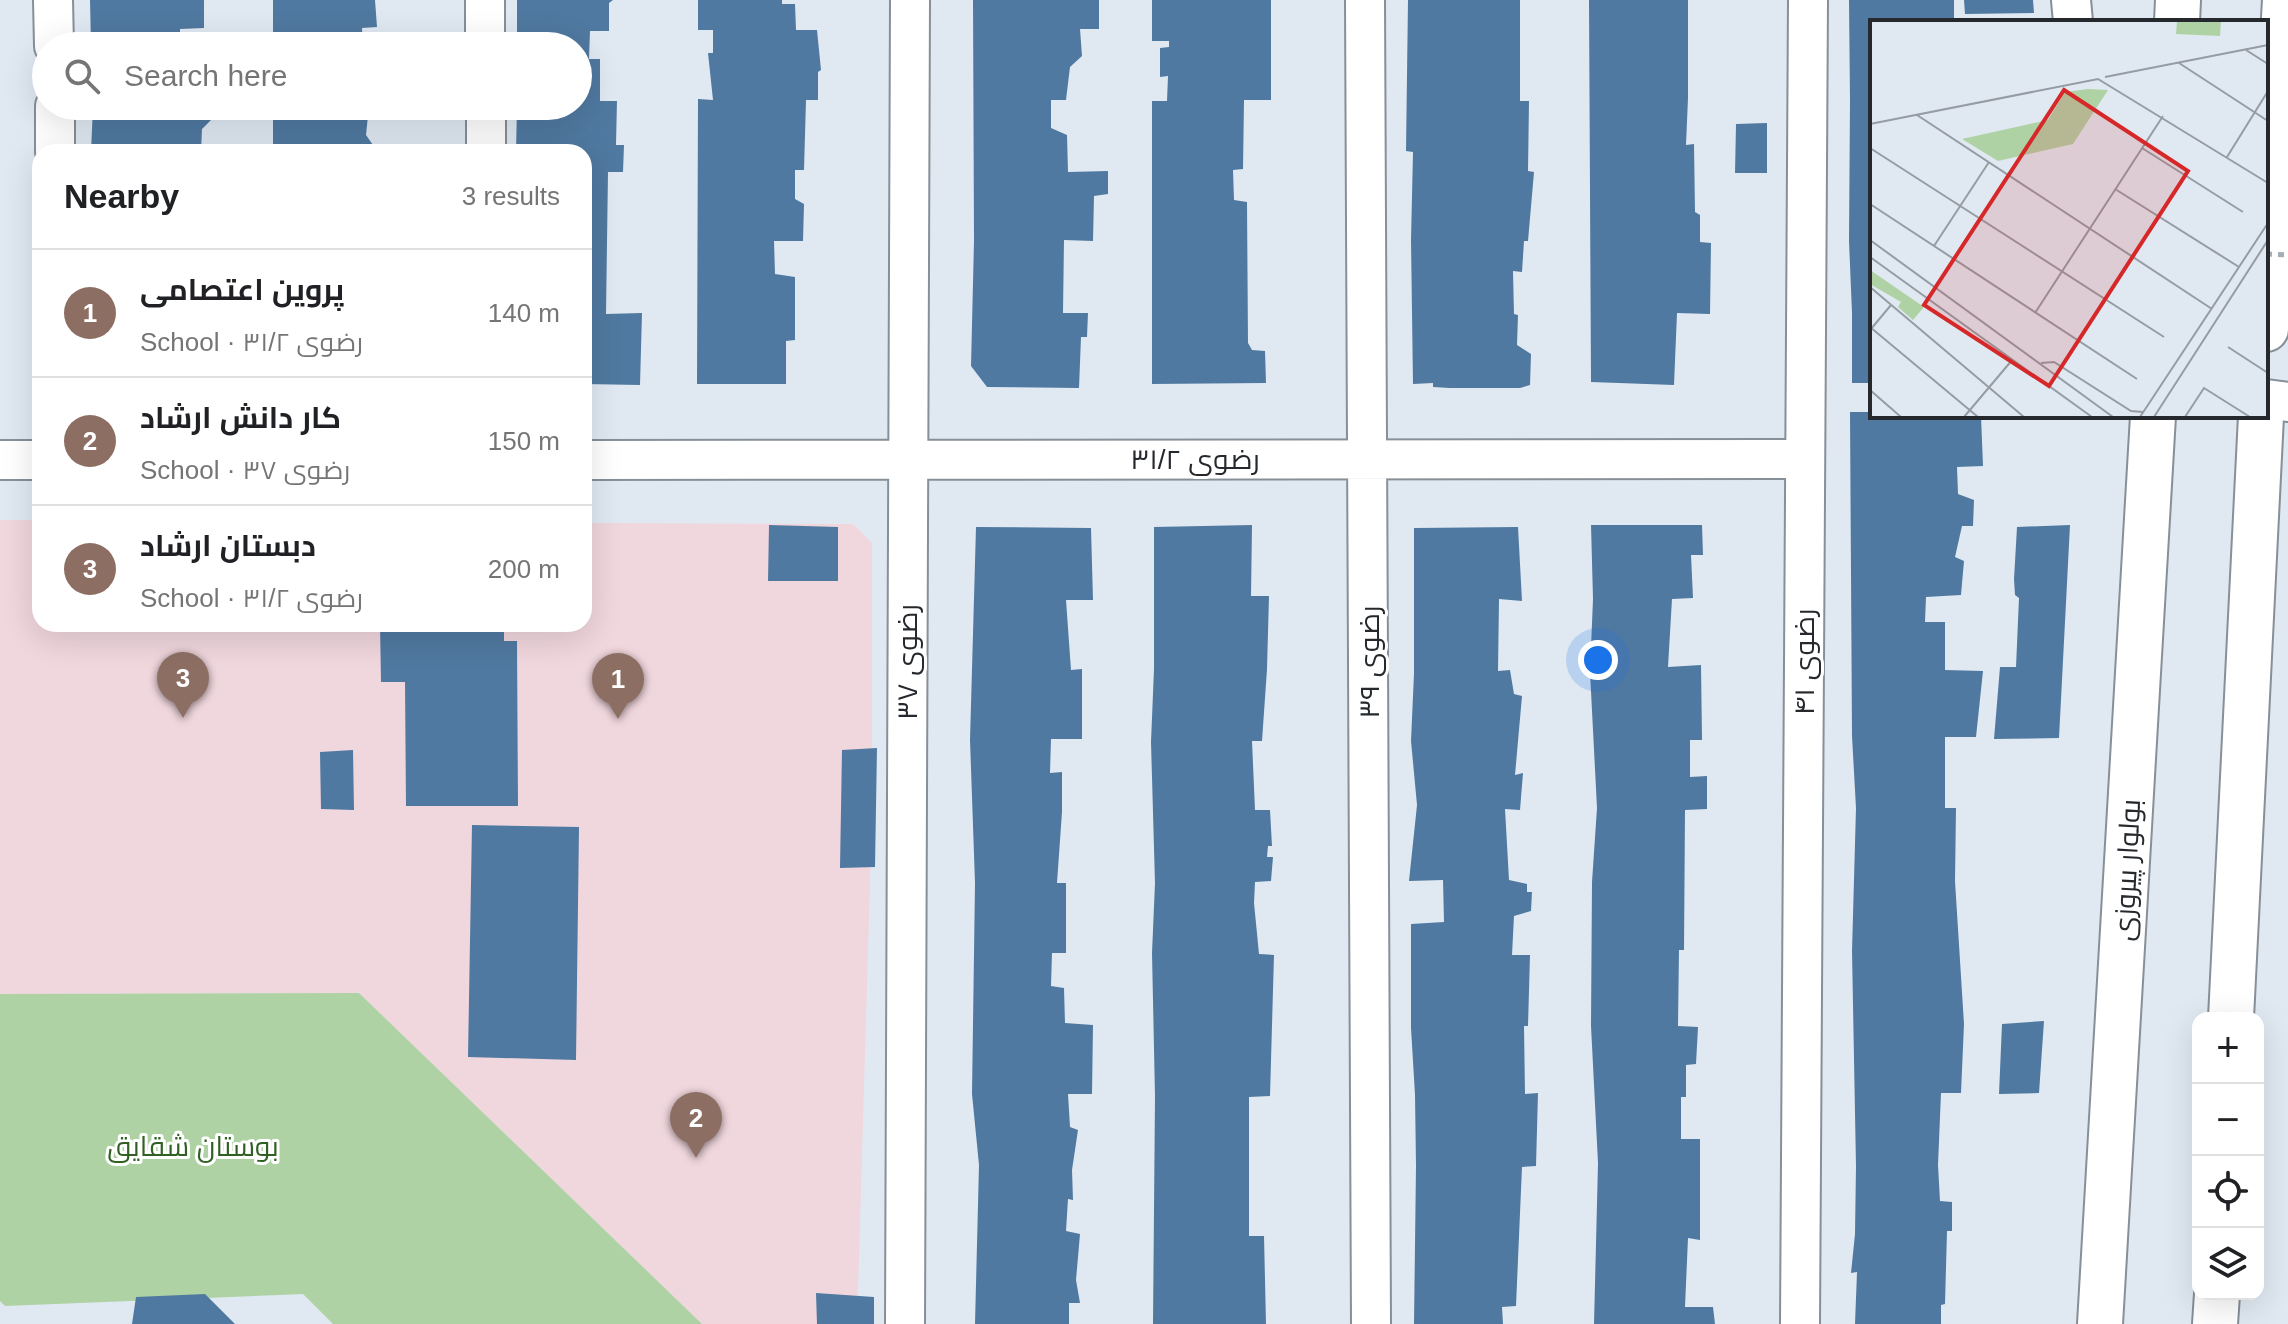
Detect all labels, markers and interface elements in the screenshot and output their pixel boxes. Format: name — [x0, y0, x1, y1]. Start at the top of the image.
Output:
inset map — [1870, 20, 2268, 418]
search box — [32, 32, 592, 120]
icon: search — [60, 54, 104, 98]
text: Search here — [124, 59, 287, 92]
text: Nearby — [64, 177, 179, 215]
text: 3 results — [462, 181, 560, 211]
text: پروین اعتصامی — [140, 273, 344, 306]
text: 1 — [83, 298, 97, 328]
text: 140 m — [488, 298, 560, 328]
text: School · رضوی ۳۱/۲ — [140, 327, 363, 357]
text: کار دانش ارشاد — [140, 401, 341, 434]
text: 2 — [83, 426, 97, 456]
text: 150 m — [488, 426, 560, 456]
street label: رضوی ۳۱/۲ — [1130, 444, 1260, 476]
text: School · رضوی ۳۷ — [140, 455, 350, 485]
text: دبستان ارشاد — [140, 529, 316, 562]
text: 3 — [83, 554, 97, 584]
text: 200 m — [488, 554, 560, 584]
text: School · رضوی ۳۱/۲ — [140, 583, 363, 613]
street label: رضوی ۳۷ — [892, 604, 924, 720]
street label: رضوی ۳۹ — [1354, 606, 1386, 718]
street label: رضوی ۴۱ — [1789, 609, 1821, 715]
your location — [1578, 640, 1618, 680]
pin: 3 — [157, 652, 209, 718]
pin: 1 — [592, 653, 644, 719]
street label: بولوار پیروزی — [2108, 798, 2149, 942]
map controls — [2192, 1012, 2264, 1300]
button: + — [2192, 1012, 2264, 1084]
button: − — [2192, 1084, 2264, 1156]
pin: 2 — [670, 1092, 722, 1158]
park label: بوستان شقایق — [107, 1131, 279, 1163]
button: locate — [2192, 1156, 2264, 1228]
button: layers — [2192, 1228, 2264, 1300]

